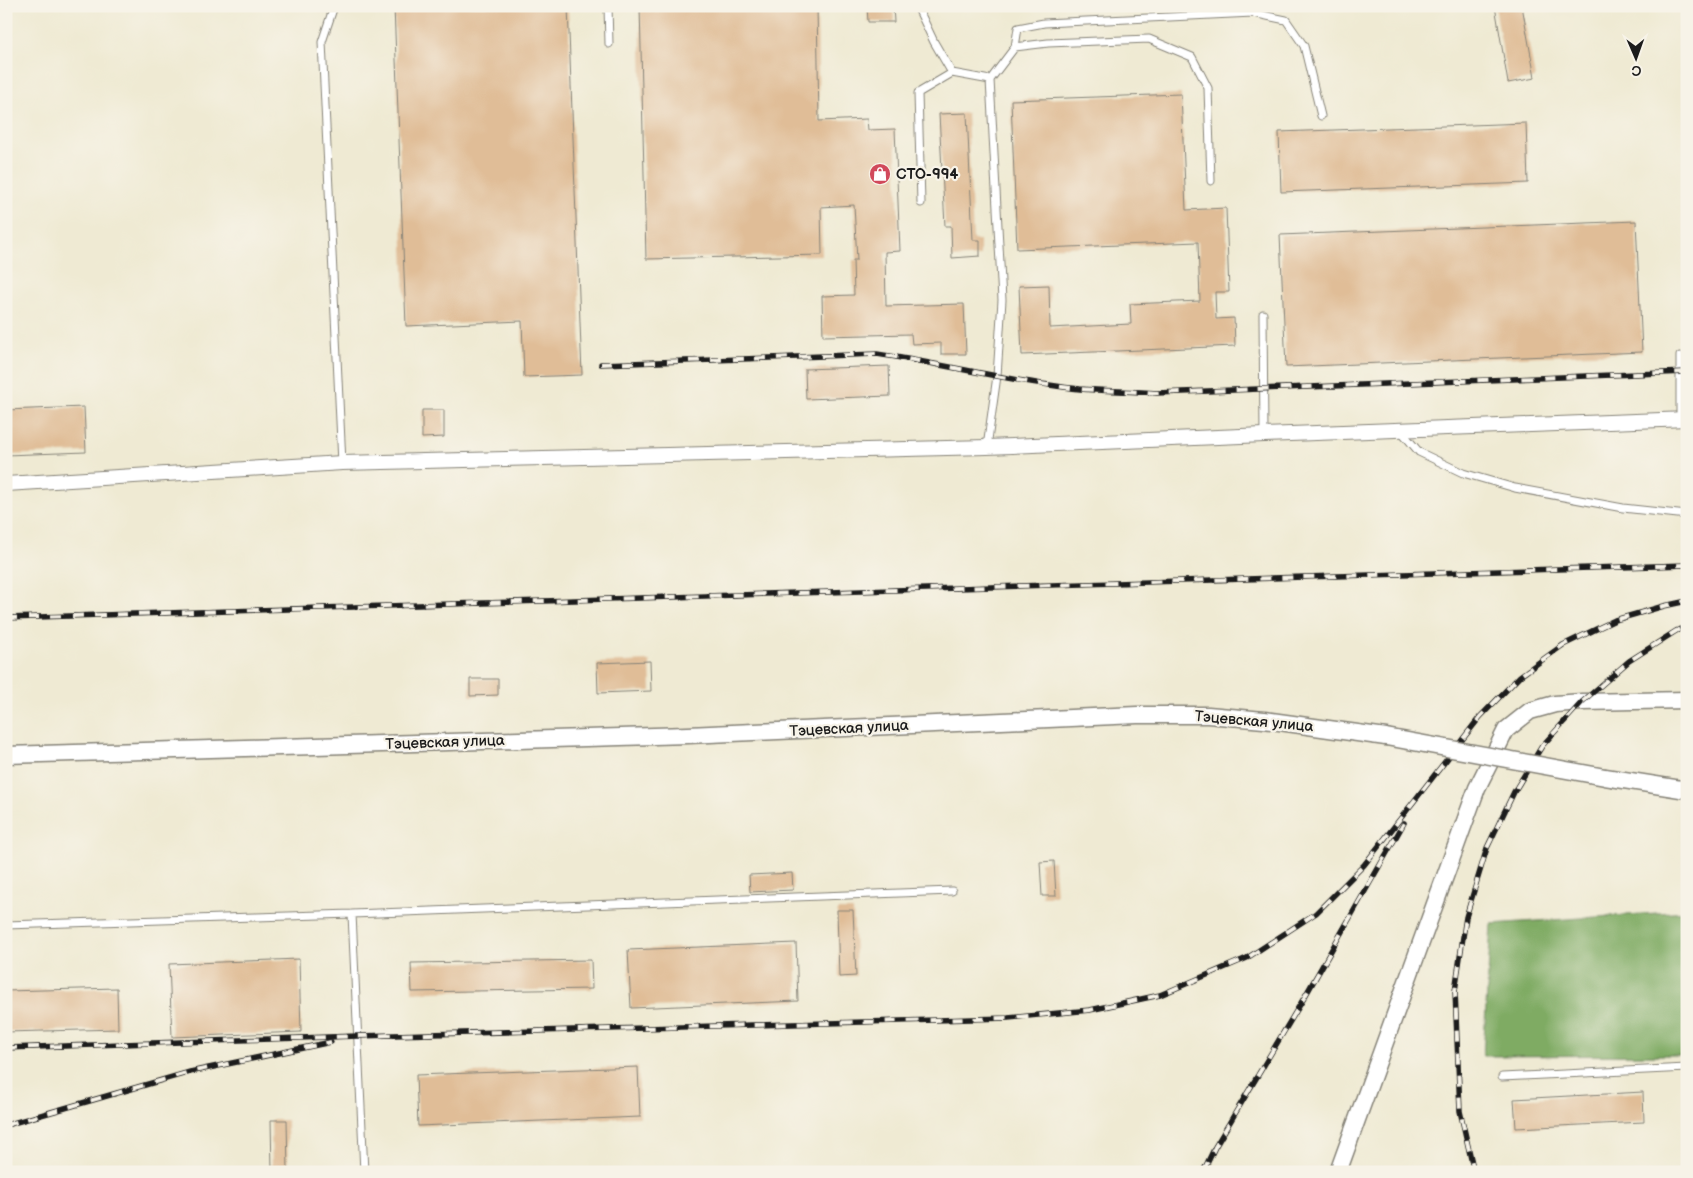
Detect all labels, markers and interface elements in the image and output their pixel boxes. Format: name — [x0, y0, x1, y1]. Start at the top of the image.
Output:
north arrow — [1610, 32, 1660, 82]
text: С — [1631, 62, 1642, 79]
shop icon: СТО-994 — [868, 162, 892, 186]
place label: СТО-994 — [896, 165, 959, 184]
street label: Тэцевская улица — [1194, 707, 1314, 736]
street label: Тэцевская улица — [789, 716, 909, 741]
street label: Тэцевская улица — [385, 731, 505, 754]

